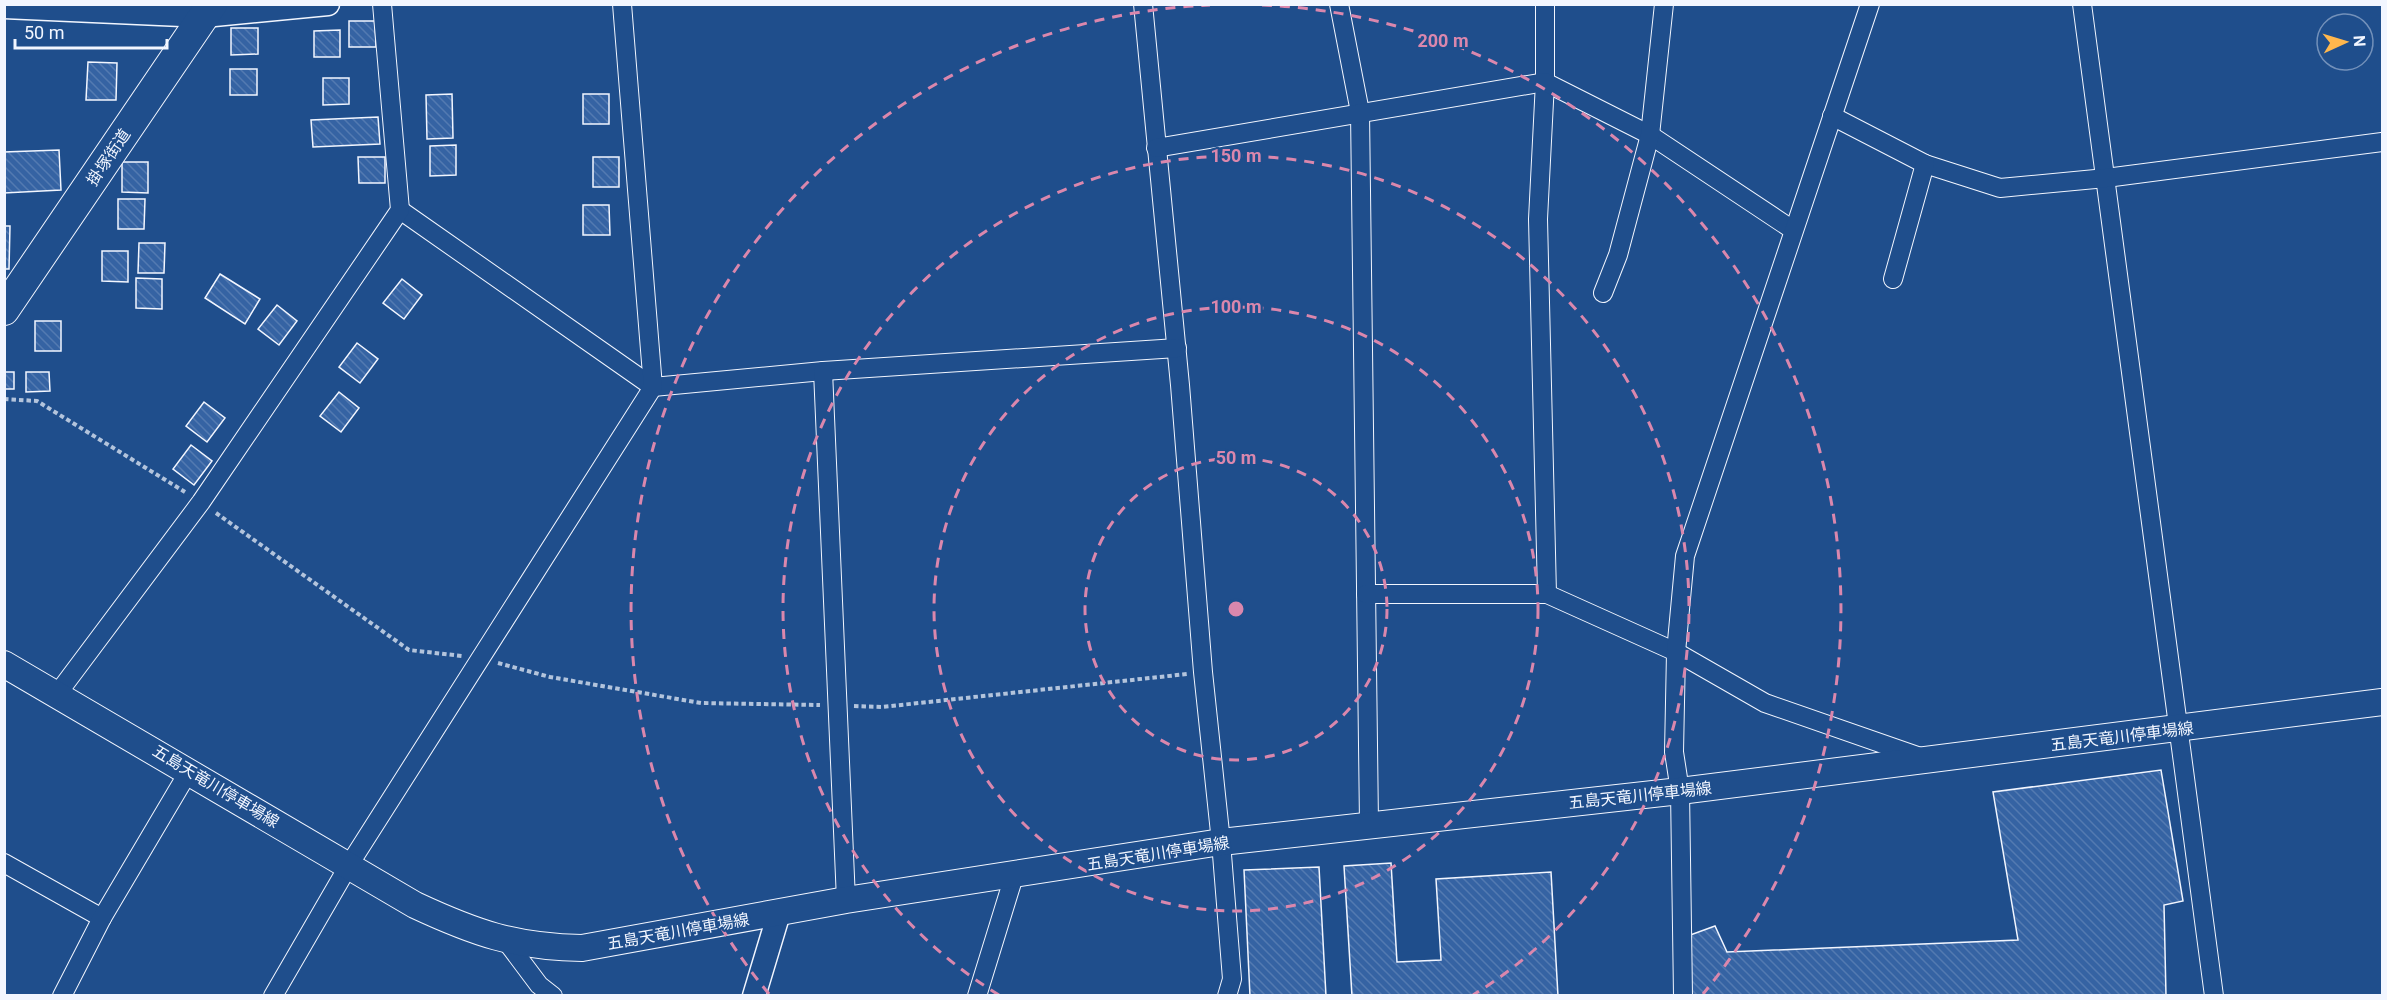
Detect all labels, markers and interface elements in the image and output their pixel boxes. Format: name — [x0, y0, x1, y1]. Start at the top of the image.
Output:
scale bar — [15, 12, 166, 50]
north arrow — [2315, 12, 2375, 72]
text: 50 m — [24, 22, 64, 43]
text: 200 m — [1417, 30, 1469, 51]
text: N — [2350, 35, 2369, 47]
street label: 掛塚街道 — [83, 125, 134, 189]
text: 150 m — [1210, 145, 1262, 166]
text: 100 m — [1210, 296, 1262, 317]
text: 50 m — [1216, 447, 1256, 468]
centre of rings — [1226, 599, 1246, 619]
street label: 五島天竜川停車場線 — [2049, 718, 2195, 755]
street label: 五島天竜川停車場線 — [149, 741, 282, 832]
street label: 五島天竜川停車場線 — [1567, 779, 1713, 812]
street label: 五島天竜川停車場線 — [1085, 833, 1231, 874]
street label: 五島天竜川停車場線 — [606, 910, 751, 953]

